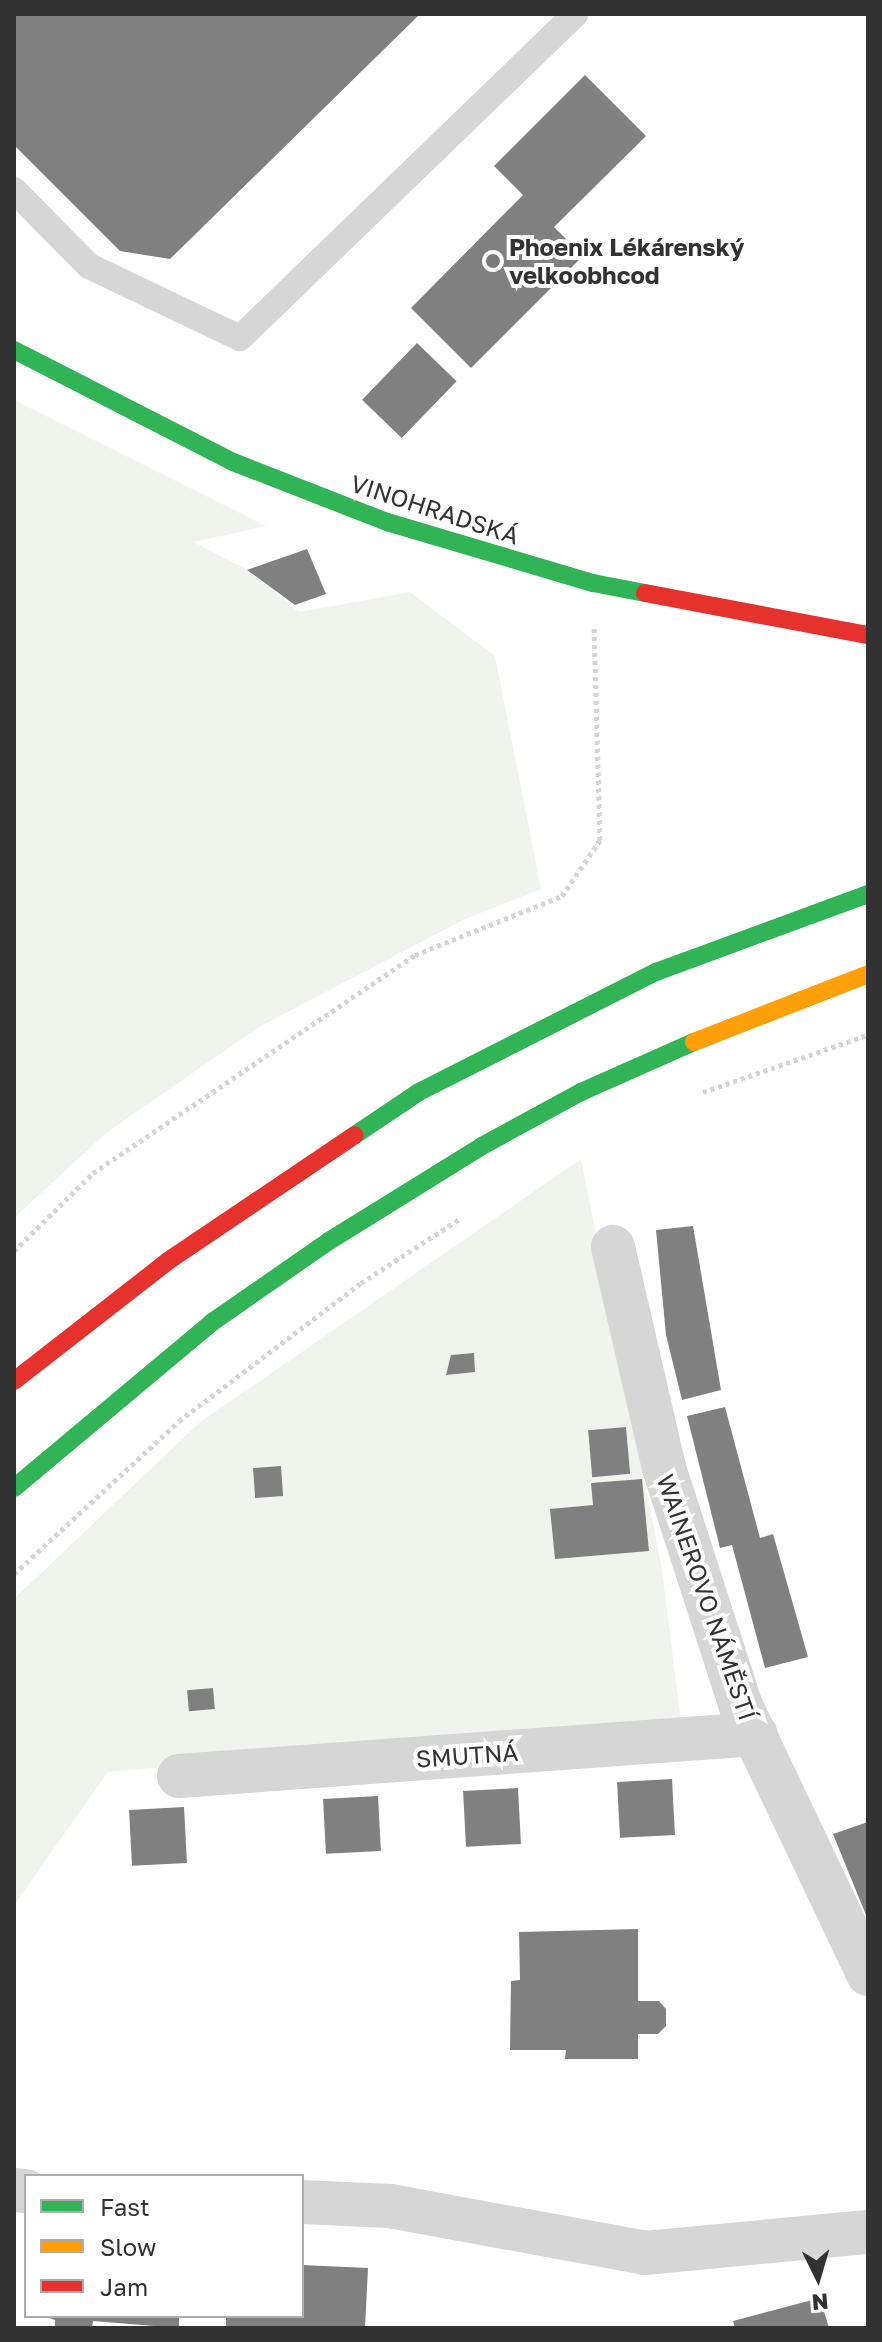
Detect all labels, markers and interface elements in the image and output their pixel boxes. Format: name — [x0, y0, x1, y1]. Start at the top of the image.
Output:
place label: Phoenix Lékárenský velkoobhcod — [509, 233, 744, 289]
marker: Phoenix Lékárenský velkoobhcod — [484, 252, 502, 270]
street label: VINOHRADSKÁ — [347, 468, 523, 550]
street label: WAINEROVO NÁMĚSTÍ — [651, 1470, 763, 1724]
street label: SMUTNÁ — [415, 1737, 519, 1773]
legend — [24, 2174, 304, 2318]
text: Fast — [100, 2192, 150, 2221]
text: Slow — [100, 2232, 156, 2261]
north arrow — [778, 2238, 858, 2318]
text: Jam — [100, 2272, 148, 2301]
text: N — [811, 2288, 830, 2317]

